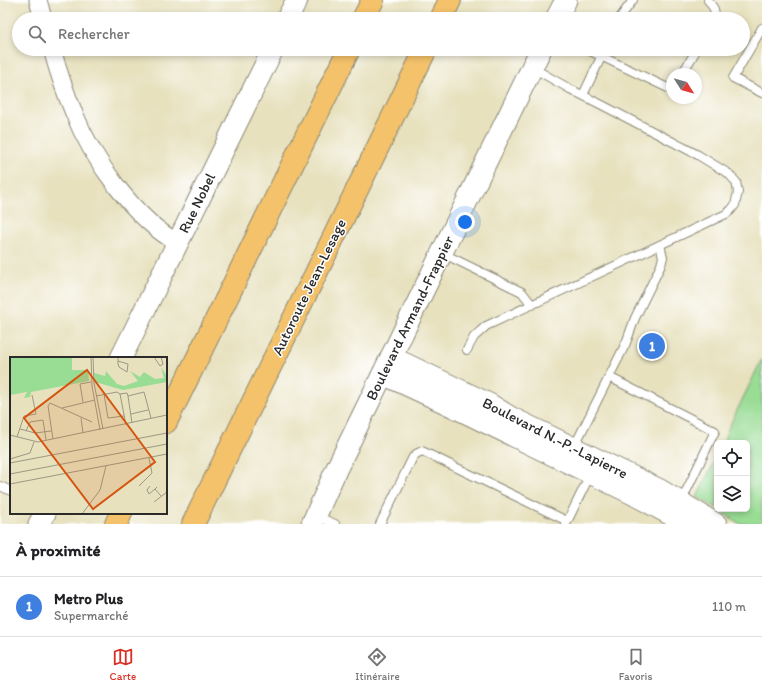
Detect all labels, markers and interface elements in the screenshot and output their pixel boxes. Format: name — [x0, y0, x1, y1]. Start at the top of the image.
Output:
search box — [12, 12, 750, 56]
icon: search — [26, 23, 48, 45]
text: Rechercher — [58, 25, 130, 43]
north arrow — [666, 68, 702, 104]
street label: Rue Nobel — [175, 169, 220, 236]
your location — [455, 212, 475, 232]
street label: Autoroute Jean-Lesage — [268, 216, 350, 358]
street label: Boulevard Armand-Frappier — [362, 233, 458, 403]
pin: 1 — [639, 331, 665, 361]
inset map — [10, 357, 167, 514]
street label: Boulevard N.-P.-Lapierre — [479, 394, 631, 482]
map controls — [714, 440, 750, 512]
button: locate — [714, 440, 750, 476]
button: layers — [714, 476, 750, 512]
text: À proximité — [16, 540, 101, 560]
text: Metro Plus — [54, 590, 123, 608]
text: 1 — [26, 599, 32, 614]
text: 110 m — [712, 599, 746, 614]
text: Supermarché — [54, 608, 128, 623]
tab: Carte — [110, 646, 136, 683]
tab: Itinéraire — [355, 646, 400, 683]
tab: Favoris — [619, 646, 652, 683]

